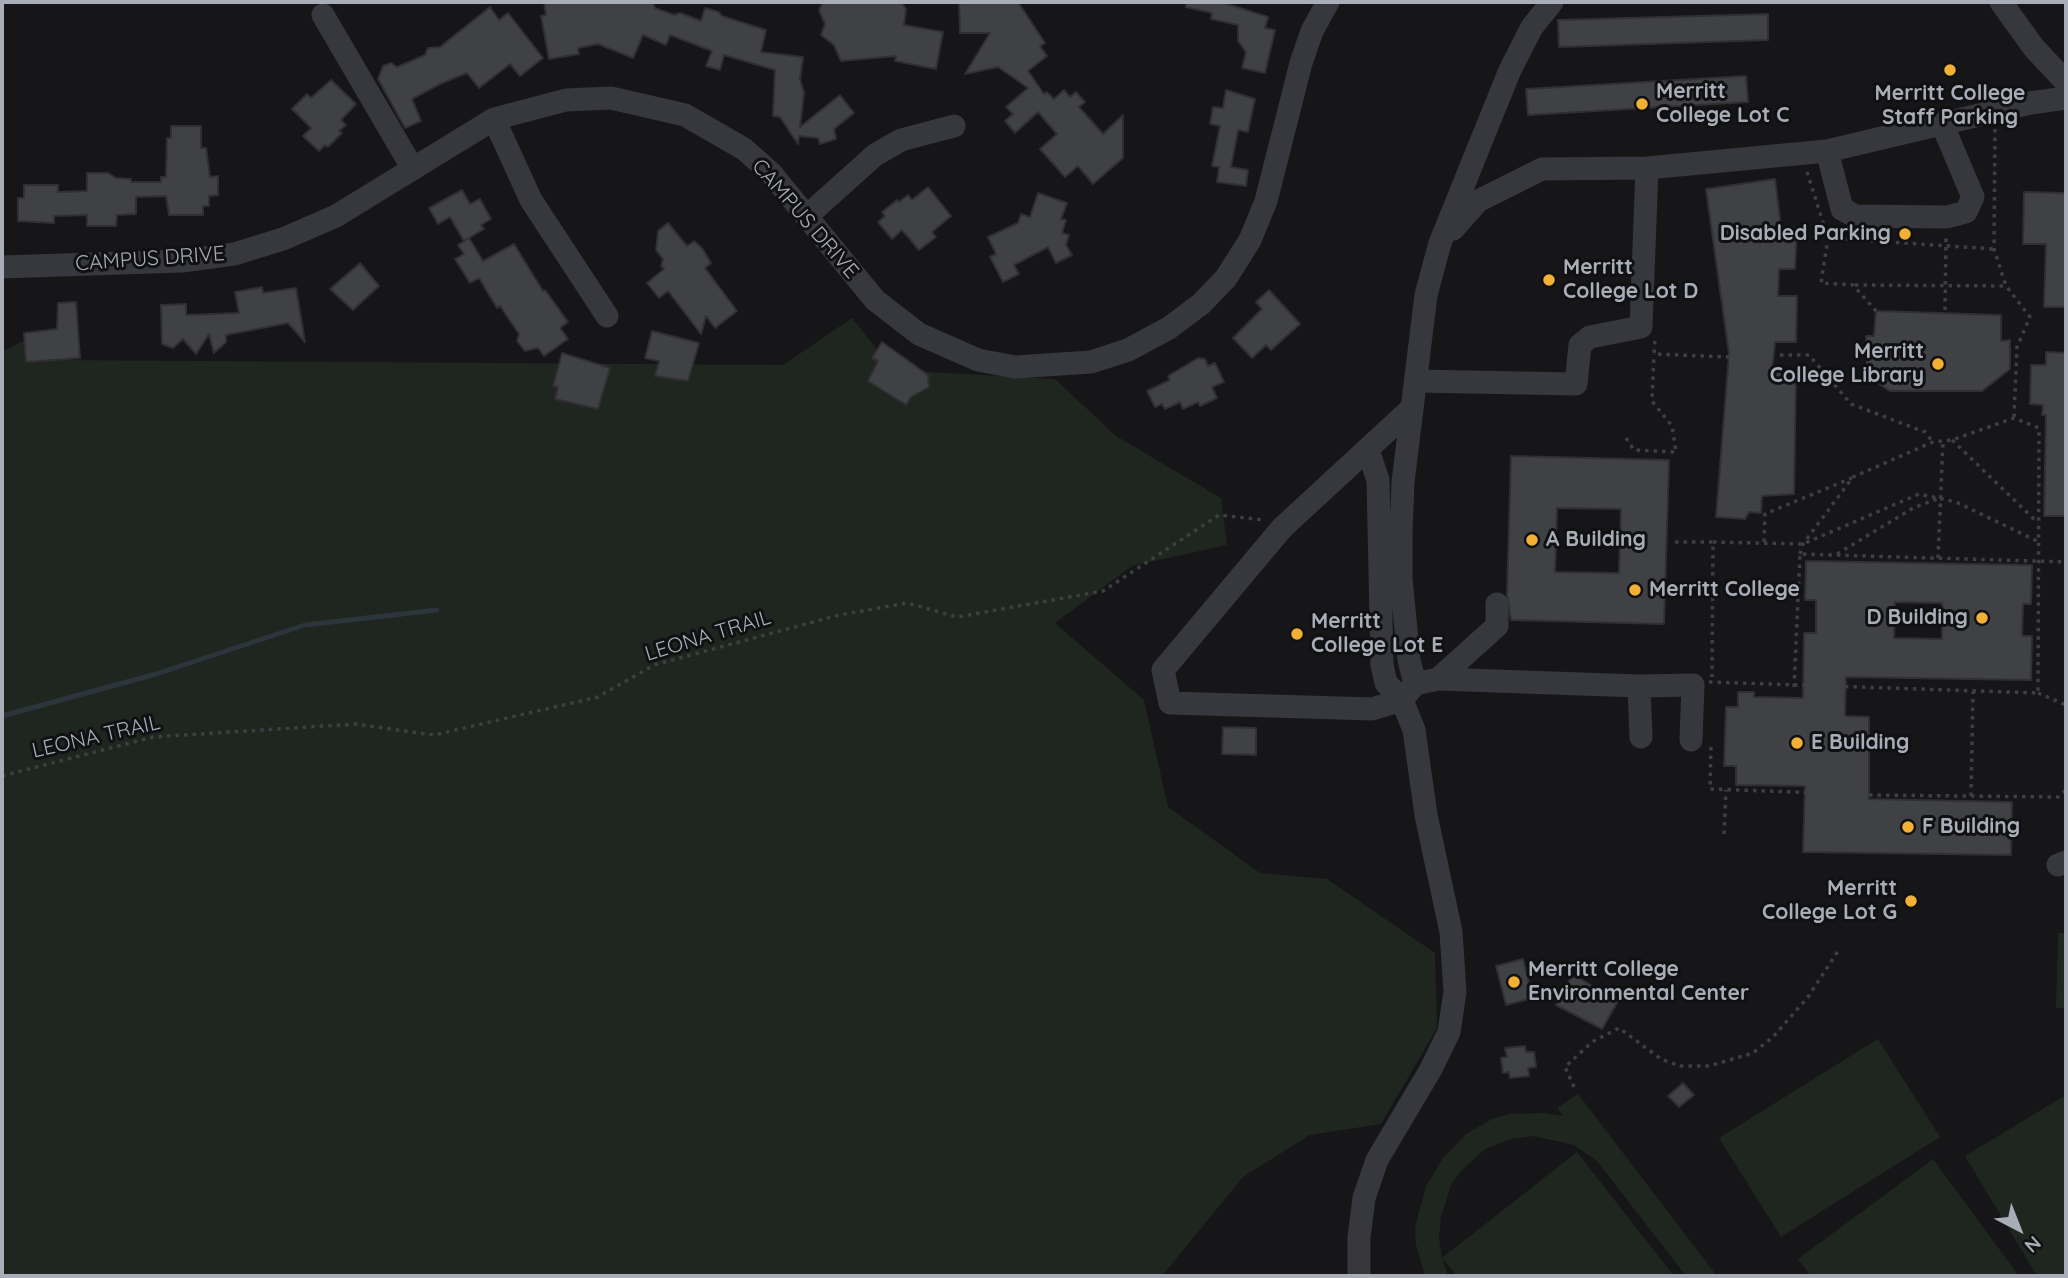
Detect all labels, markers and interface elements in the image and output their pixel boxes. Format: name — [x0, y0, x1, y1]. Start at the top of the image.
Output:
marker: Merritt College Staff Parking — [1942, 62, 1958, 78]
place label: Merritt College Lot C — [1656, 79, 1789, 129]
place label: Merritt College Staff Parking — [1875, 81, 2025, 131]
marker: Merritt College Lot C — [1634, 96, 1650, 112]
street label: CAMPUS DRIVE — [746, 154, 864, 284]
place label: Disabled Parking — [1720, 221, 1891, 247]
marker: Disabled Parking — [1897, 226, 1913, 242]
street label: CAMPUS DRIVE — [74, 241, 226, 277]
place label: Merritt College Lot D — [1563, 255, 1698, 305]
marker: Merritt College Lot D — [1541, 272, 1557, 288]
place label: Merritt College Library — [1770, 339, 1924, 389]
marker: Merritt College Library — [1930, 356, 1946, 372]
place label: A Building — [1546, 527, 1646, 553]
marker: A Building — [1524, 532, 1540, 548]
place label: Merritt College — [1649, 577, 1800, 603]
marker: Merritt College — [1627, 582, 1643, 598]
street label: LEONA TRAIL — [642, 605, 774, 667]
place label: D Building — [1867, 605, 1968, 631]
place label: Merritt College Lot E — [1311, 609, 1443, 659]
marker: D Building — [1974, 610, 1990, 626]
marker: Merritt College Lot E — [1289, 626, 1305, 642]
street label: LEONA TRAIL — [30, 710, 162, 764]
place label: E Building — [1811, 730, 1909, 756]
marker: E Building — [1789, 735, 1805, 751]
place label: F Building — [1922, 814, 2020, 840]
marker: F Building — [1900, 819, 1916, 835]
place label: Merritt College Lot G — [1762, 876, 1897, 926]
marker: Merritt College Lot G — [1903, 893, 1919, 909]
place label: Merritt College Environmental Center — [1528, 957, 1749, 1007]
marker: Merritt College Environmental Center — [1506, 974, 1522, 990]
north arrow — [1984, 1194, 2054, 1264]
text: N — [2020, 1231, 2046, 1258]

